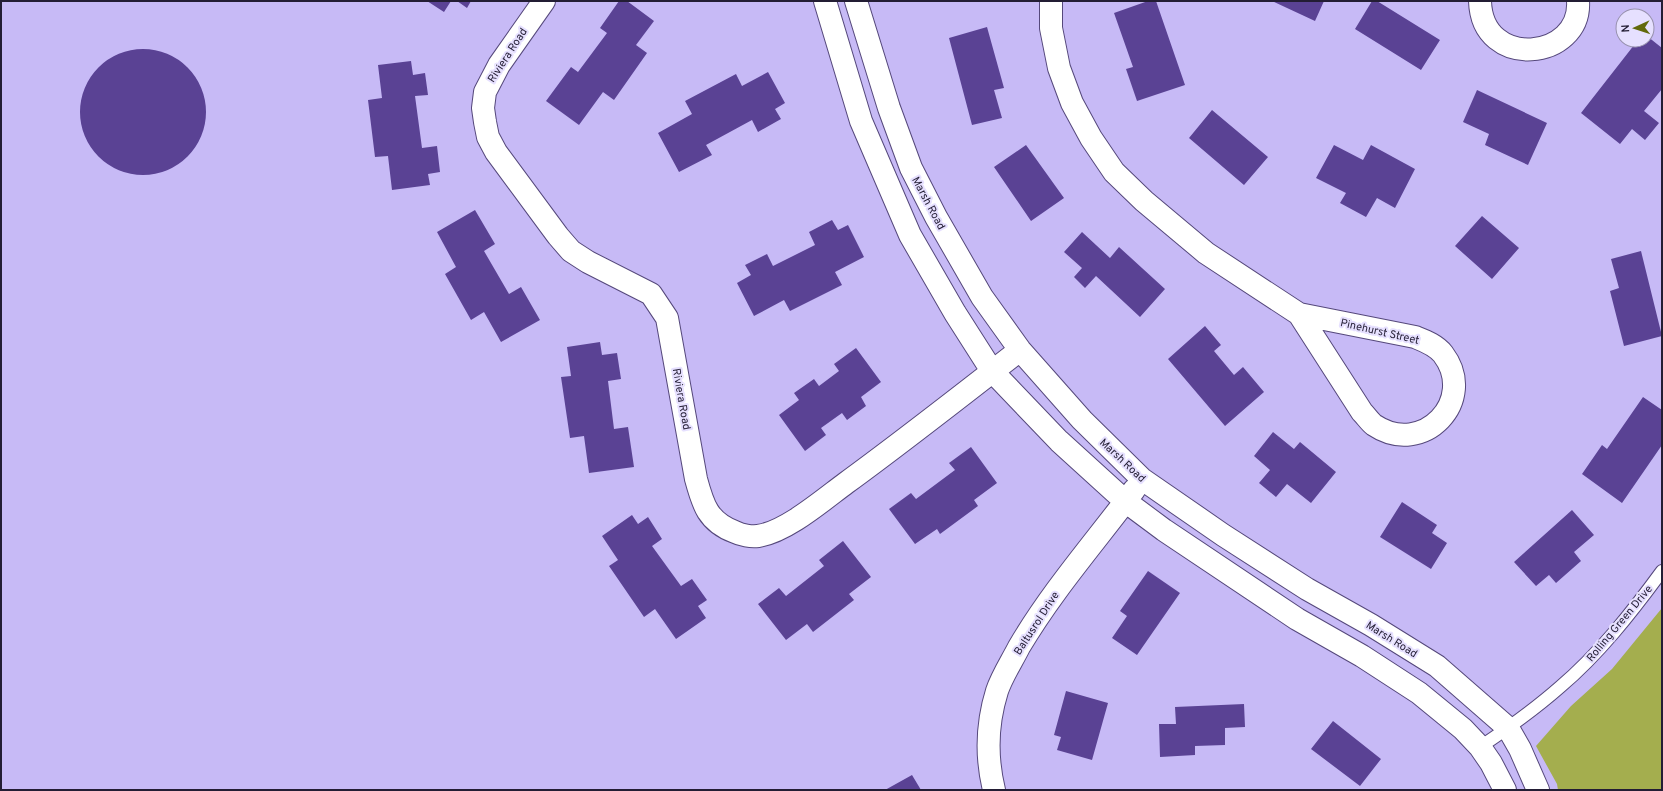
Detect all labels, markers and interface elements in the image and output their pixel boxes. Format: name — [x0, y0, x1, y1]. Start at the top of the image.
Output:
north arrow — [1615, 8, 1655, 48]
text: N — [1619, 24, 1633, 33]
street label: Riviera Road — [485, 26, 531, 86]
street label: Marsh Road — [908, 175, 948, 232]
street label: Pinehurst Street — [1339, 316, 1421, 348]
street label: Riviera Road — [669, 367, 693, 431]
street label: Marsh Road — [1096, 436, 1148, 486]
street label: Rolling Green Drive — [1584, 583, 1656, 665]
street label: Baltusrol Drive — [1011, 589, 1063, 658]
street label: Marsh Road — [1363, 619, 1420, 661]

